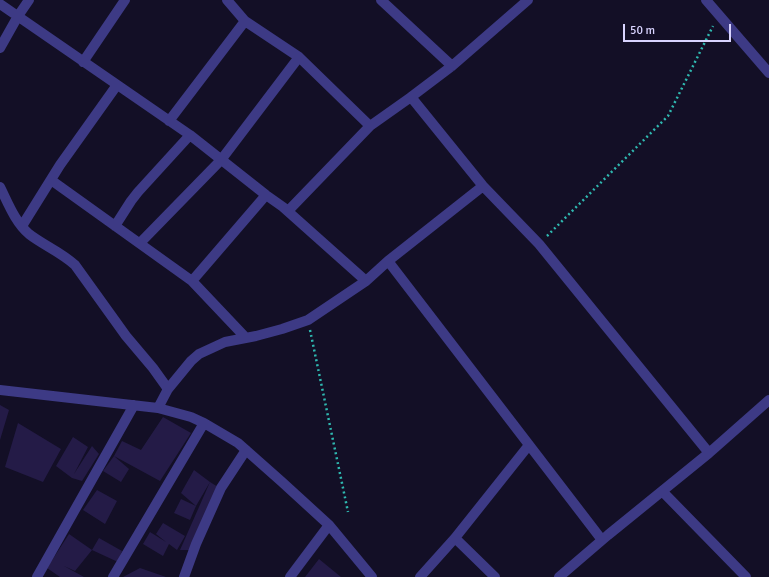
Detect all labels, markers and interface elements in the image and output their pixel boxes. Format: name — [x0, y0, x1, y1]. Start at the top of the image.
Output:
scale bar — [625, 16, 733, 42]
text: 50 m — [630, 23, 655, 38]

